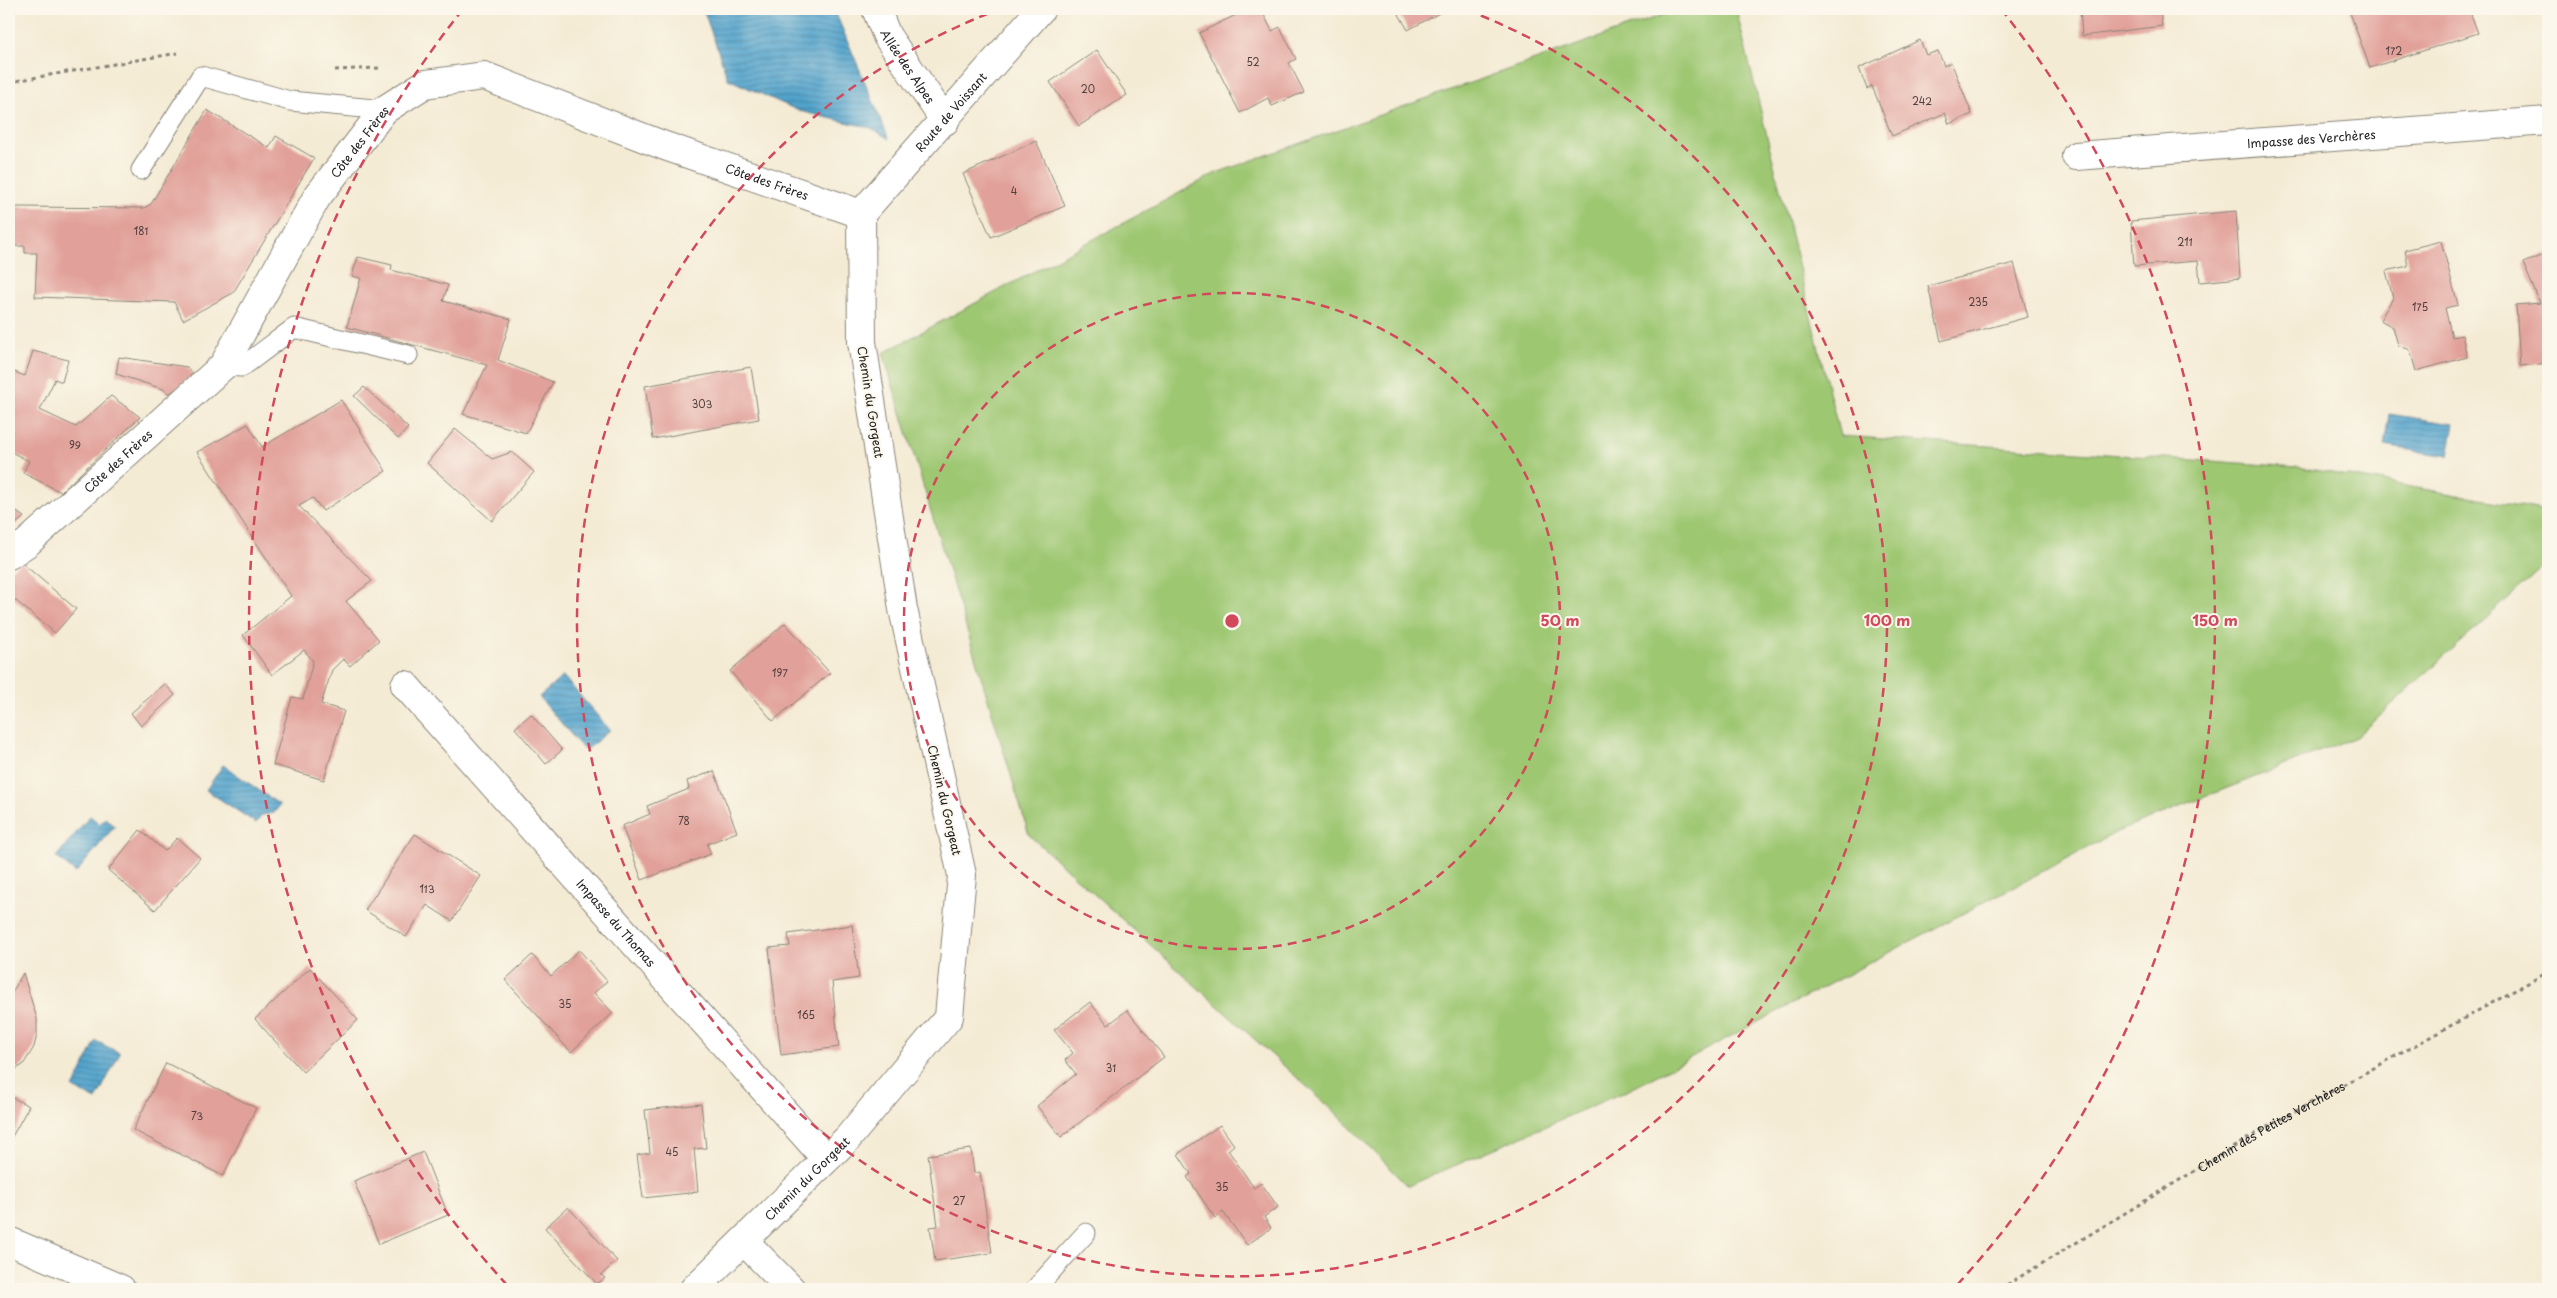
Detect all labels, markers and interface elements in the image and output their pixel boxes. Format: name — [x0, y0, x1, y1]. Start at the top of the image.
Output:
street label: Allée des Alpes — [876, 27, 940, 107]
house number: 172 — [2386, 43, 2402, 58]
house number: 52 — [1246, 54, 1260, 69]
street label: Route de Voissant — [911, 68, 991, 156]
house number: 20 — [1081, 81, 1095, 96]
house number: 242 — [1912, 93, 1932, 108]
street label: Côte des Frères — [326, 100, 392, 182]
street label: Impasse des Verchères — [2246, 125, 2377, 152]
street label: Côte des Frères — [723, 159, 811, 204]
house number: 4 — [1011, 183, 1018, 198]
house number: 181 — [134, 223, 148, 238]
house number: 211 — [2177, 234, 2193, 249]
house number: 235 — [1968, 294, 1988, 309]
house number: 175 — [2412, 299, 2428, 314]
street label: Chemin du Gorgeat — [853, 345, 889, 459]
house number: 303 — [692, 396, 712, 411]
street label: Côte des Frères — [80, 425, 156, 497]
house number: 99 — [69, 437, 81, 452]
text: 50 m — [1541, 608, 1579, 631]
text: 100 m — [1864, 608, 1910, 631]
text: 150 m — [2192, 608, 2238, 631]
centre of rings — [1223, 612, 1241, 630]
house number: 197 — [772, 665, 788, 680]
street label: Chemin du Gorgeat — [924, 743, 966, 857]
house number: 78 — [678, 813, 690, 828]
street label: Impasse du Thomas — [572, 875, 660, 971]
house number: 113 — [419, 881, 435, 896]
house number: 35 — [559, 996, 571, 1011]
house number: 165 — [797, 1007, 815, 1022]
house number: 31 — [1106, 1060, 1116, 1075]
street label: Chemin des Petites Verchères — [2194, 1077, 2349, 1176]
house number: 73 — [191, 1108, 203, 1123]
street label: Chemin du Gorgeat — [760, 1132, 854, 1224]
house number: 45 — [666, 1144, 678, 1159]
house number: 35 — [1216, 1179, 1228, 1194]
house number: 27 — [953, 1193, 966, 1208]

